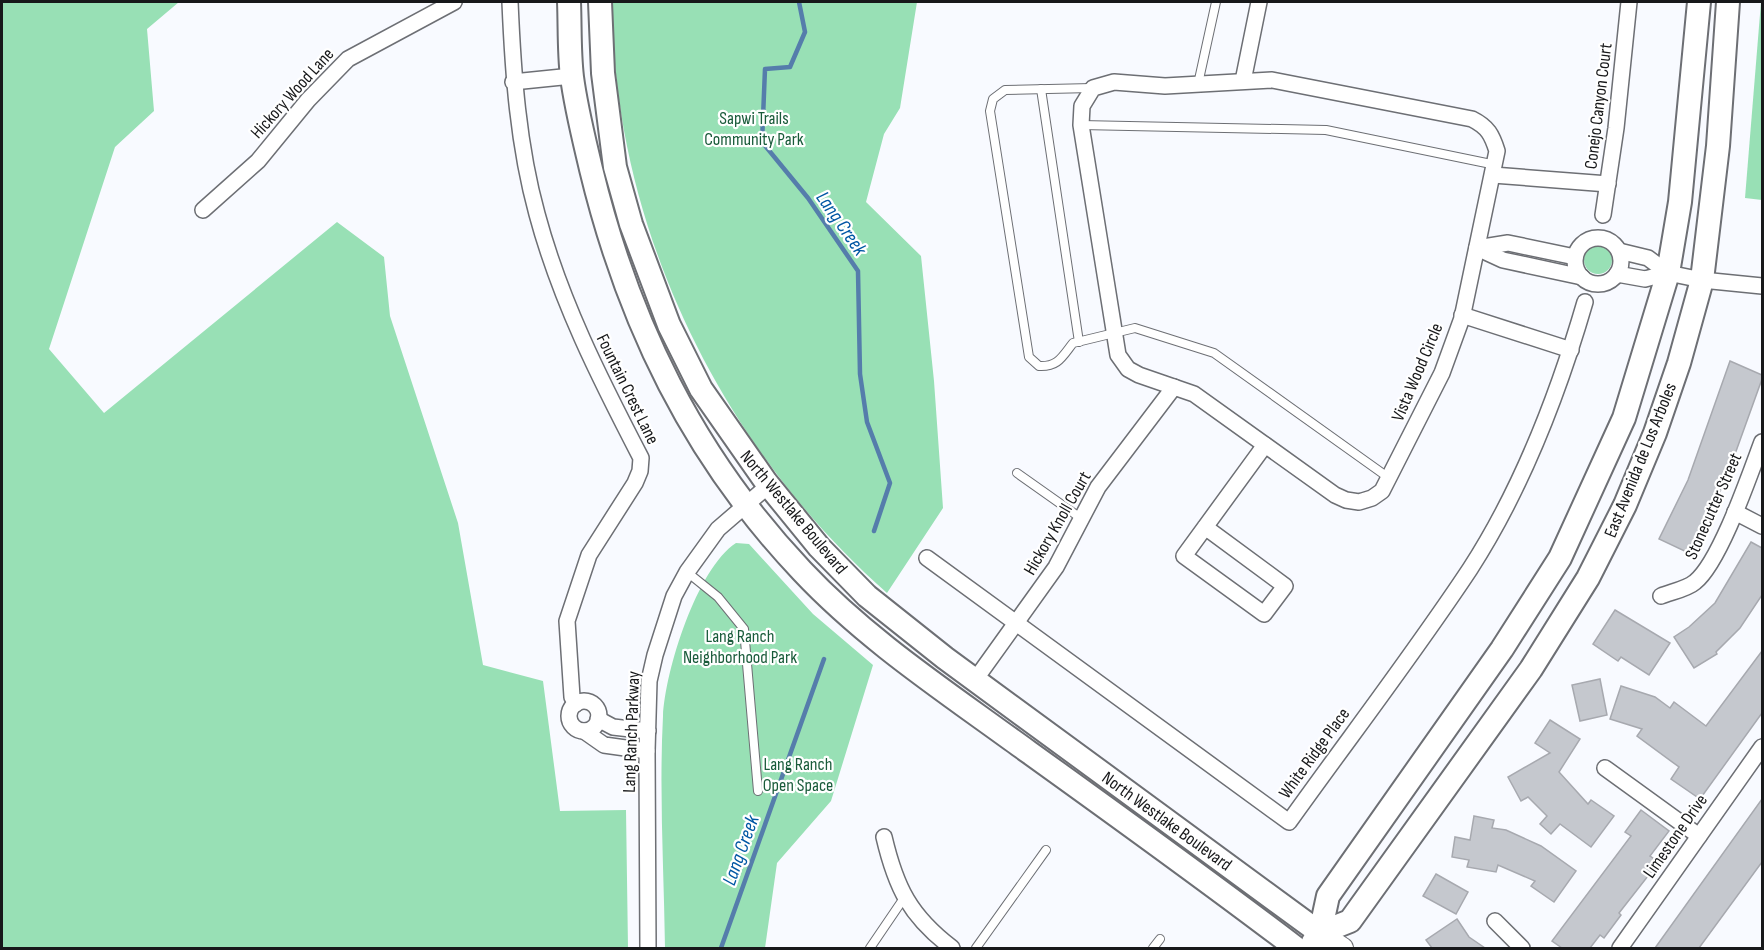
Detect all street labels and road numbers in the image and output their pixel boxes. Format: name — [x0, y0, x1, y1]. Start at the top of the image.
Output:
street label: Conejo Canyon Court — [1580, 41, 1617, 170]
street label: Hickory Wood Lane — [246, 44, 338, 143]
street label: Vista Wood Circle — [1387, 320, 1448, 424]
street label: Fountain Crest Lane — [592, 331, 663, 448]
street label: East Avenida de Los Arboles — [1600, 380, 1681, 541]
street label: North Westlake Boulevard — [736, 446, 852, 578]
street label: Stonecutter Street — [1681, 449, 1746, 563]
street label: Hickory Knoll Court — [1019, 467, 1096, 579]
street label: Lang Ranch Parkway — [619, 671, 644, 793]
street label: White Ridge Place — [1275, 704, 1354, 803]
street label: North Westlake Boulevard — [1098, 767, 1236, 875]
street label: Limestone Drive — [1639, 790, 1712, 882]

